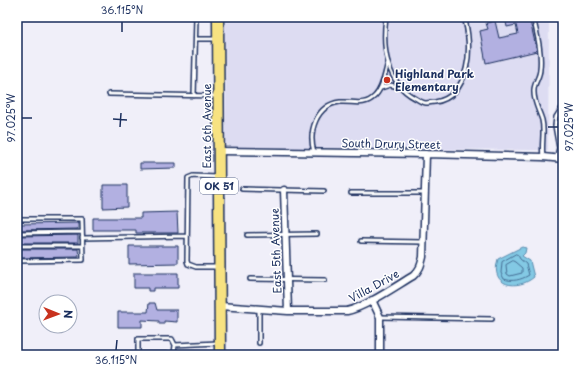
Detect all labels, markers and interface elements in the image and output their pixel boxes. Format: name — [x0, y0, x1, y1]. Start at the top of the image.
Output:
text: 36.115°N — [101, 2, 143, 17]
place label: Highland Park Elementary — [395, 65, 475, 95]
marker: Highland Park Elementary — [382, 75, 392, 85]
street label: East 6th Avenue — [198, 83, 215, 169]
text: 97.025°W — [3, 93, 18, 142]
text: 97.025°W — [561, 102, 576, 151]
street label: South Drury Street — [341, 134, 441, 153]
road number: OK 51 — [200, 178, 238, 194]
street label: East 5th Avenue — [265, 207, 285, 294]
street label: Villa Drive — [346, 265, 402, 306]
north arrow — [38, 294, 78, 334]
text: N — [60, 310, 77, 319]
text: 36.115°N — [95, 352, 137, 367]

